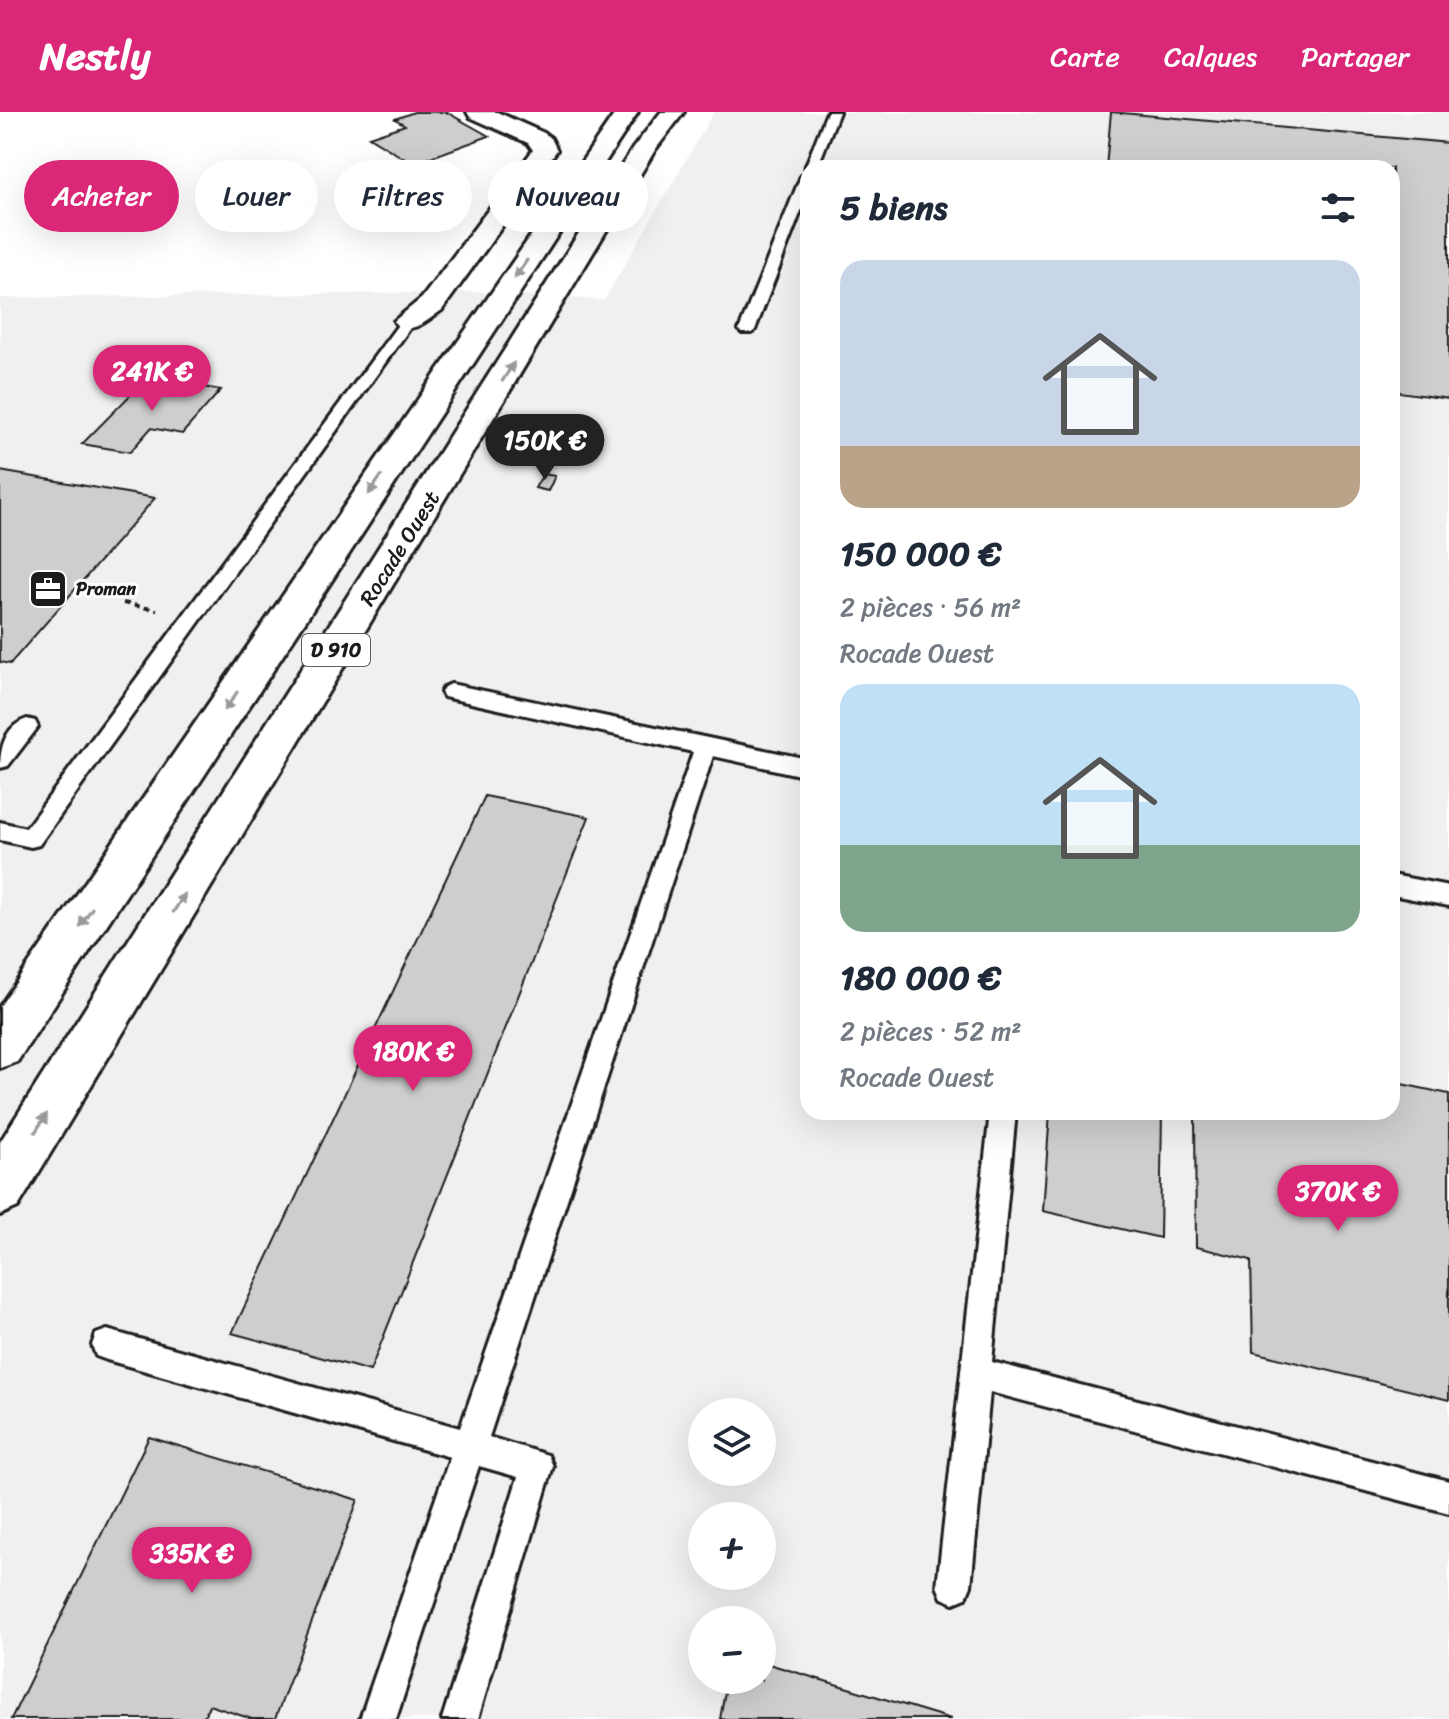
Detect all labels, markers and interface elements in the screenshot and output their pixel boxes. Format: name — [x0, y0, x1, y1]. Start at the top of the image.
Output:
text: Nestly — [40, 23, 151, 90]
text: Carte — [1050, 32, 1120, 81]
text: Calques — [1164, 32, 1257, 81]
text: Partager — [1301, 32, 1409, 81]
chip: Acheter — [24, 160, 179, 232]
chip: Louer — [195, 160, 318, 232]
chip: Filtres — [334, 160, 472, 232]
chip: Nouveau — [488, 160, 648, 232]
text: 5 biens — [840, 178, 947, 238]
icon: filters — [1316, 186, 1360, 230]
one-way arrow — [514, 259, 529, 280]
icon: home — [1028, 312, 1172, 456]
pin: 241K € — [87, 345, 217, 413]
text: 241K € — [111, 348, 193, 394]
one-way arrow — [500, 361, 515, 384]
pin: 150K € — [480, 414, 610, 482]
text: 150K € — [503, 417, 587, 463]
one-way arrow — [368, 474, 383, 495]
street label: Rocade Ouest — [348, 482, 451, 614]
text: 150 000 € — [840, 524, 1002, 584]
office icon: Proman — [27, 568, 69, 610]
place label: Proman — [76, 573, 136, 605]
text: 2 pièces · 56 m² — [840, 584, 1021, 630]
text: Rocade Ouest — [840, 630, 994, 676]
road number: D 910 — [302, 634, 370, 666]
one-way arrow — [223, 690, 238, 711]
icon: home — [1028, 736, 1172, 880]
one-way arrow — [171, 892, 186, 913]
one-way arrow — [79, 906, 94, 928]
text: 180 000 € — [840, 948, 1001, 1008]
text: 2 pièces · 52 m² — [840, 1008, 1021, 1054]
pin: 180K € — [348, 1025, 478, 1093]
text: 180K € — [371, 1028, 455, 1074]
text: Rocade Ouest — [840, 1054, 994, 1100]
one-way arrow — [34, 1112, 48, 1134]
pin: 370K € — [1273, 1165, 1403, 1233]
text: 370K € — [1295, 1168, 1381, 1214]
map controls — [688, 1398, 776, 1694]
button: layers — [688, 1398, 776, 1486]
button: + — [688, 1502, 776, 1590]
pin: 335K € — [127, 1527, 257, 1595]
text: 335K € — [150, 1530, 234, 1576]
button: − — [688, 1606, 776, 1694]

